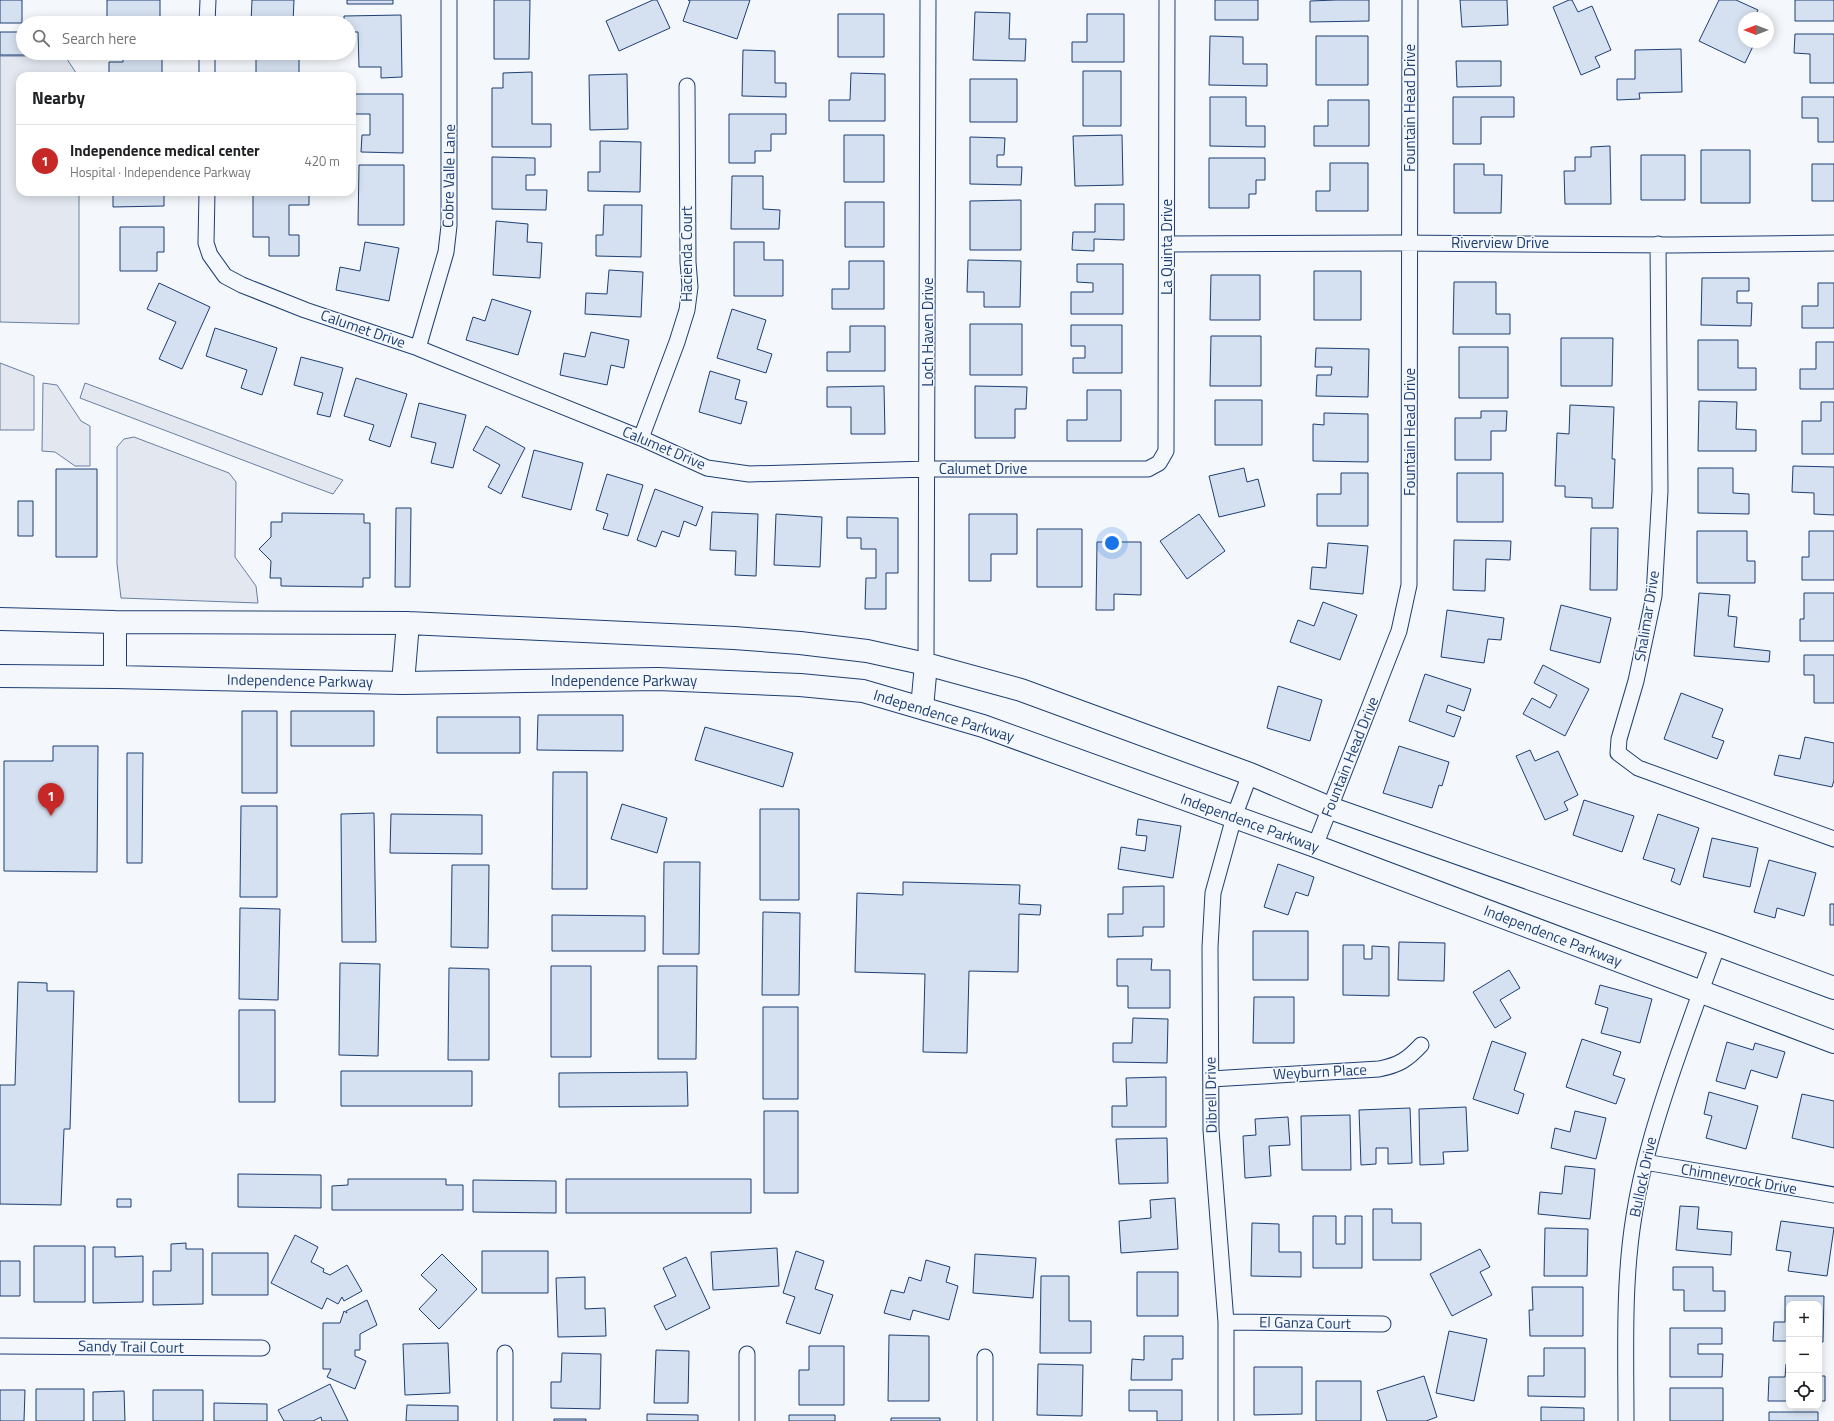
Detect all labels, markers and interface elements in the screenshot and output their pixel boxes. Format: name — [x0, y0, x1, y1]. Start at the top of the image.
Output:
north arrow — [1738, 12, 1774, 48]
search box — [16, 16, 356, 60]
icon: search — [30, 27, 52, 49]
text: Search here — [62, 27, 136, 50]
street label: Fountain Head Drive — [1398, 44, 1421, 172]
text: Nearby — [32, 85, 85, 111]
street label: Cobre Valle Lane — [436, 124, 461, 228]
text: Independence medical center — [70, 139, 260, 162]
text: 1 — [41, 151, 49, 171]
text: 420 m — [304, 151, 340, 171]
text: Hospital · Independence Parkway — [70, 162, 251, 182]
street label: La Quinta Drive — [1155, 199, 1178, 295]
street label: Hacienda Court — [675, 205, 698, 302]
street label: Riverview Drive — [1451, 231, 1549, 254]
street label: Loch Haven Drive — [916, 277, 939, 387]
street label: Calumet Drive — [318, 303, 409, 354]
street label: Fountain Head Drive — [1398, 368, 1421, 496]
street label: Calumet Drive — [619, 420, 709, 475]
street label: Calumet Drive — [939, 457, 1027, 480]
your location — [1102, 533, 1122, 553]
street label: Shalimar Drive — [1628, 569, 1665, 663]
street label: Independence Parkway — [227, 668, 373, 693]
street label: Independence Parkway — [551, 669, 697, 692]
street label: Independence Parkway — [871, 683, 1018, 748]
street label: Fountain Head Drive — [1315, 693, 1384, 821]
pin: 1 — [38, 783, 64, 816]
street label: Independence Parkway — [1177, 787, 1323, 858]
street label: Independence Parkway — [1481, 899, 1626, 973]
street label: Dibrell Drive — [1198, 1057, 1223, 1133]
street label: Weyburn Place — [1272, 1058, 1368, 1085]
street label: Bullock Drive — [1623, 1134, 1662, 1219]
street label: Chimneyrock Drive — [1679, 1157, 1799, 1200]
map controls — [1786, 1301, 1822, 1409]
button: + — [1786, 1301, 1822, 1337]
street label: El Ganza Court — [1259, 1310, 1352, 1335]
street label: Sandy Trail Court — [78, 1334, 185, 1359]
button: − — [1786, 1337, 1822, 1373]
button: locate — [1786, 1373, 1822, 1409]

